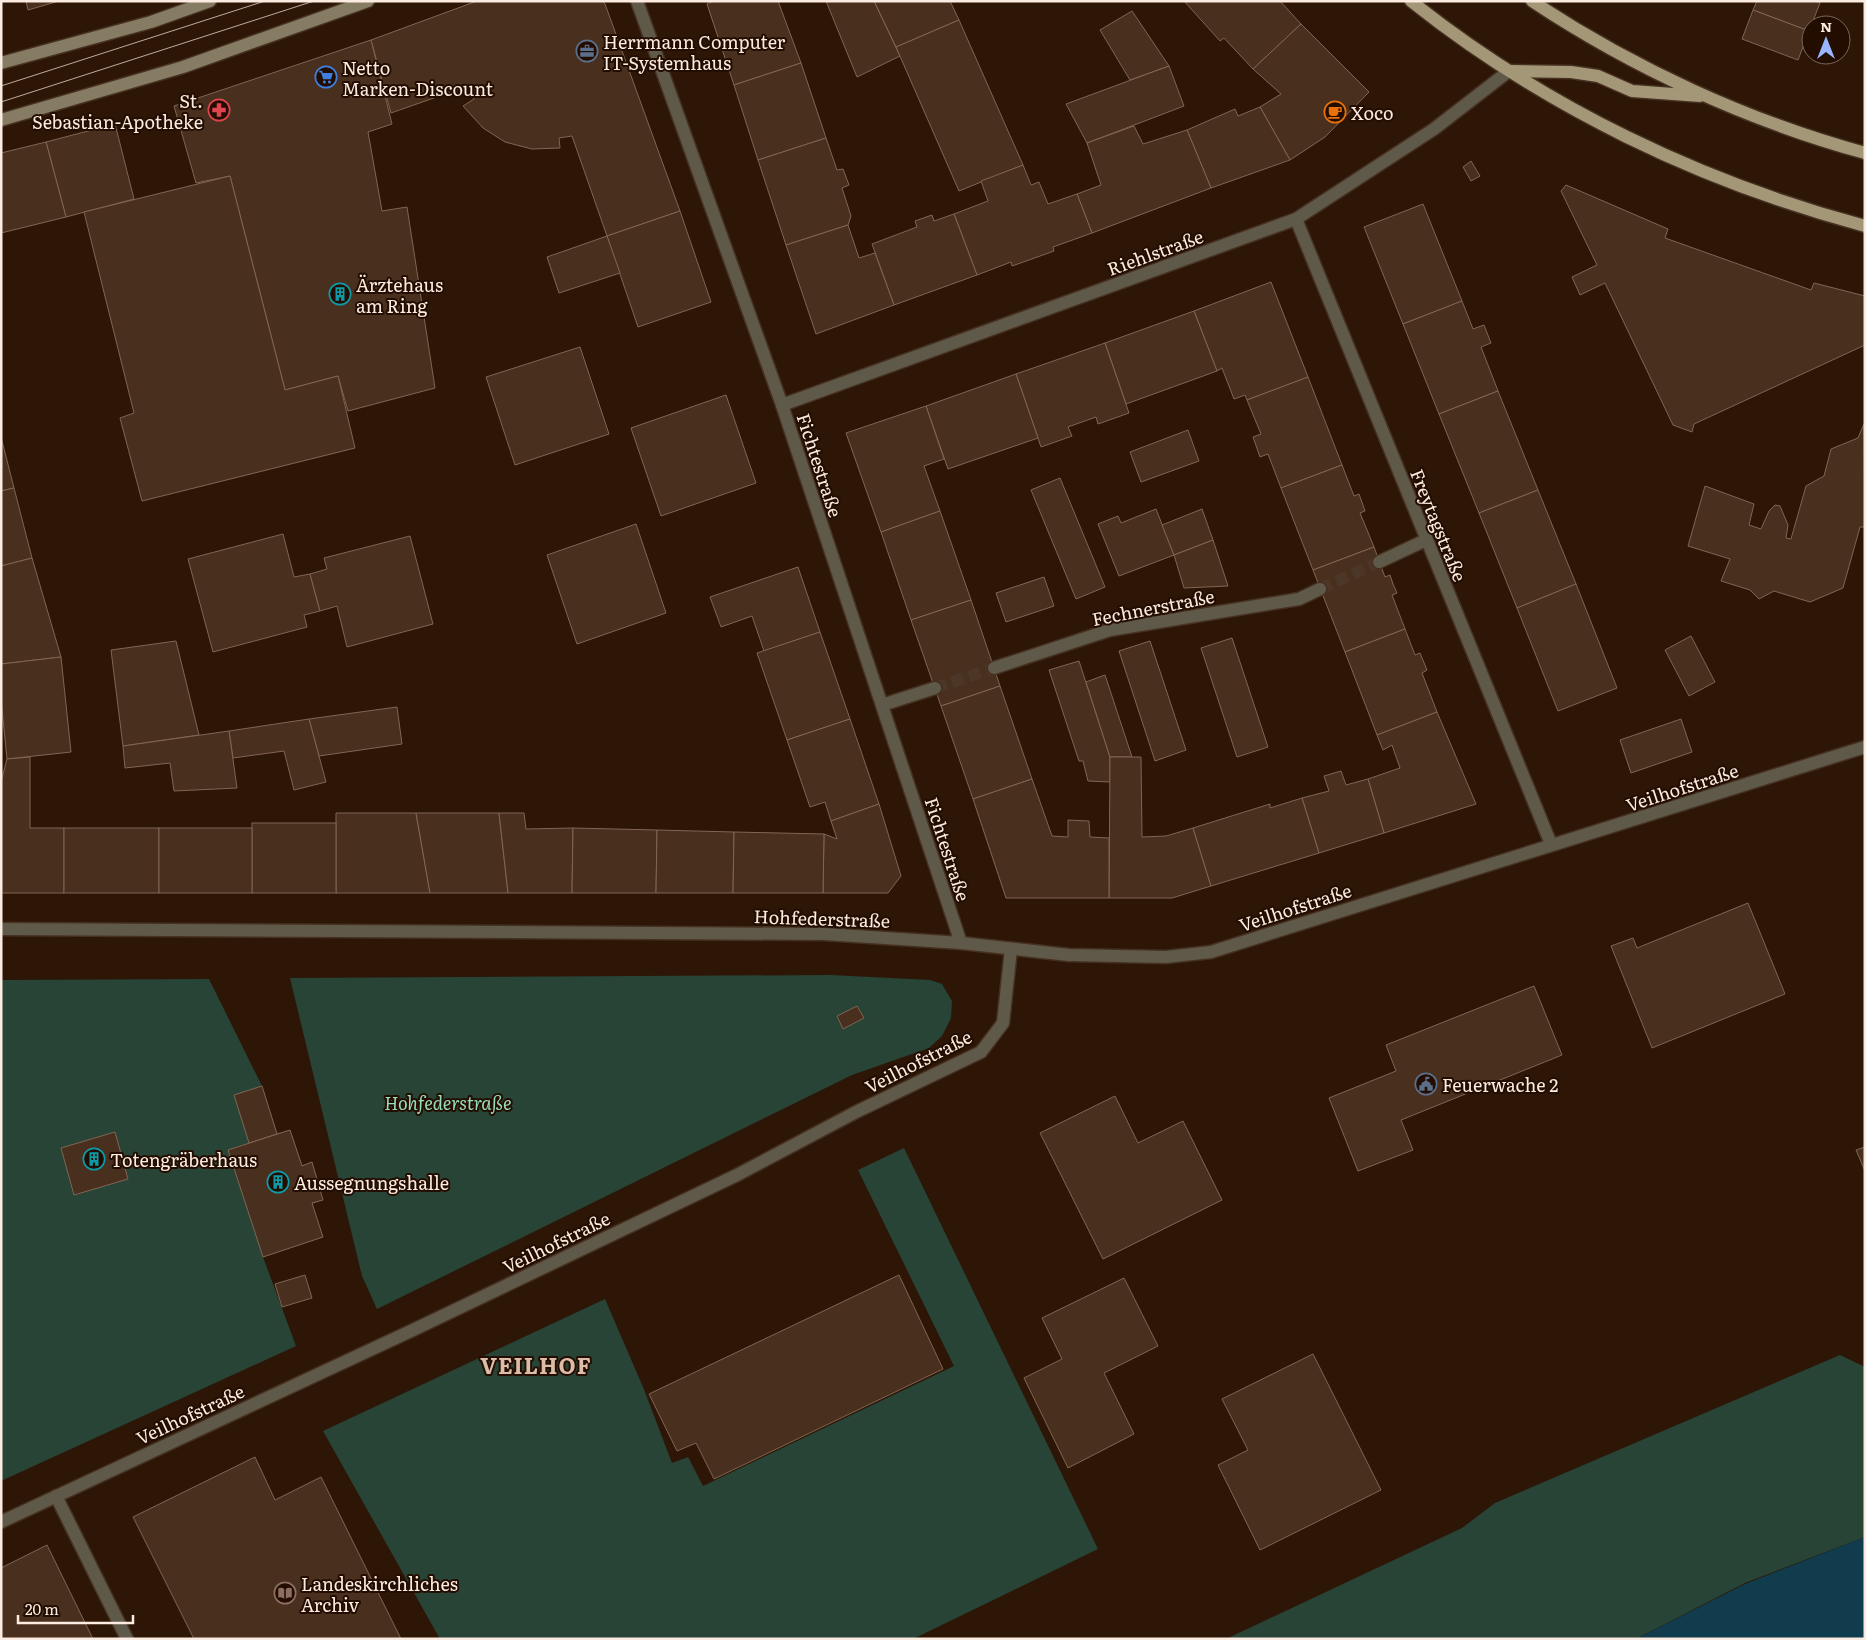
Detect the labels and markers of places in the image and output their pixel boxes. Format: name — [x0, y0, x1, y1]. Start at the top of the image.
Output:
place label: Herrmann Computer IT-Systemhaus — [603, 28, 786, 76]
office icon: Herrmann Computer IT-Systemhaus — [575, 39, 599, 63]
place label: Netto Marken-Discount — [342, 54, 494, 102]
supermarket icon: Netto Marken-Discount — [314, 65, 338, 89]
place label: St. Sebastian-Apotheke — [32, 87, 203, 135]
pharmacy icon: St. Sebastian-Apotheke — [207, 98, 231, 122]
place label: Xoco — [1351, 99, 1394, 126]
cafe icon: Xoco — [1323, 100, 1347, 124]
place label: Ärztehaus am Ring — [356, 271, 443, 319]
building icon: Ärztehaus am Ring — [328, 282, 352, 306]
place label: Feuerwache 2 — [1442, 1071, 1558, 1098]
public building icon: Feuerwache 2 — [1414, 1072, 1438, 1096]
place label: Totengräberhaus — [110, 1146, 257, 1173]
building icon: Totengräberhaus — [82, 1147, 106, 1171]
place label: Aussegnungshalle — [294, 1169, 449, 1196]
building icon: Aussegnungshalle — [266, 1170, 290, 1194]
place label: Landeskirchliches Archiv — [301, 1570, 458, 1618]
library icon: Landeskirchliches Archiv — [273, 1581, 297, 1605]

